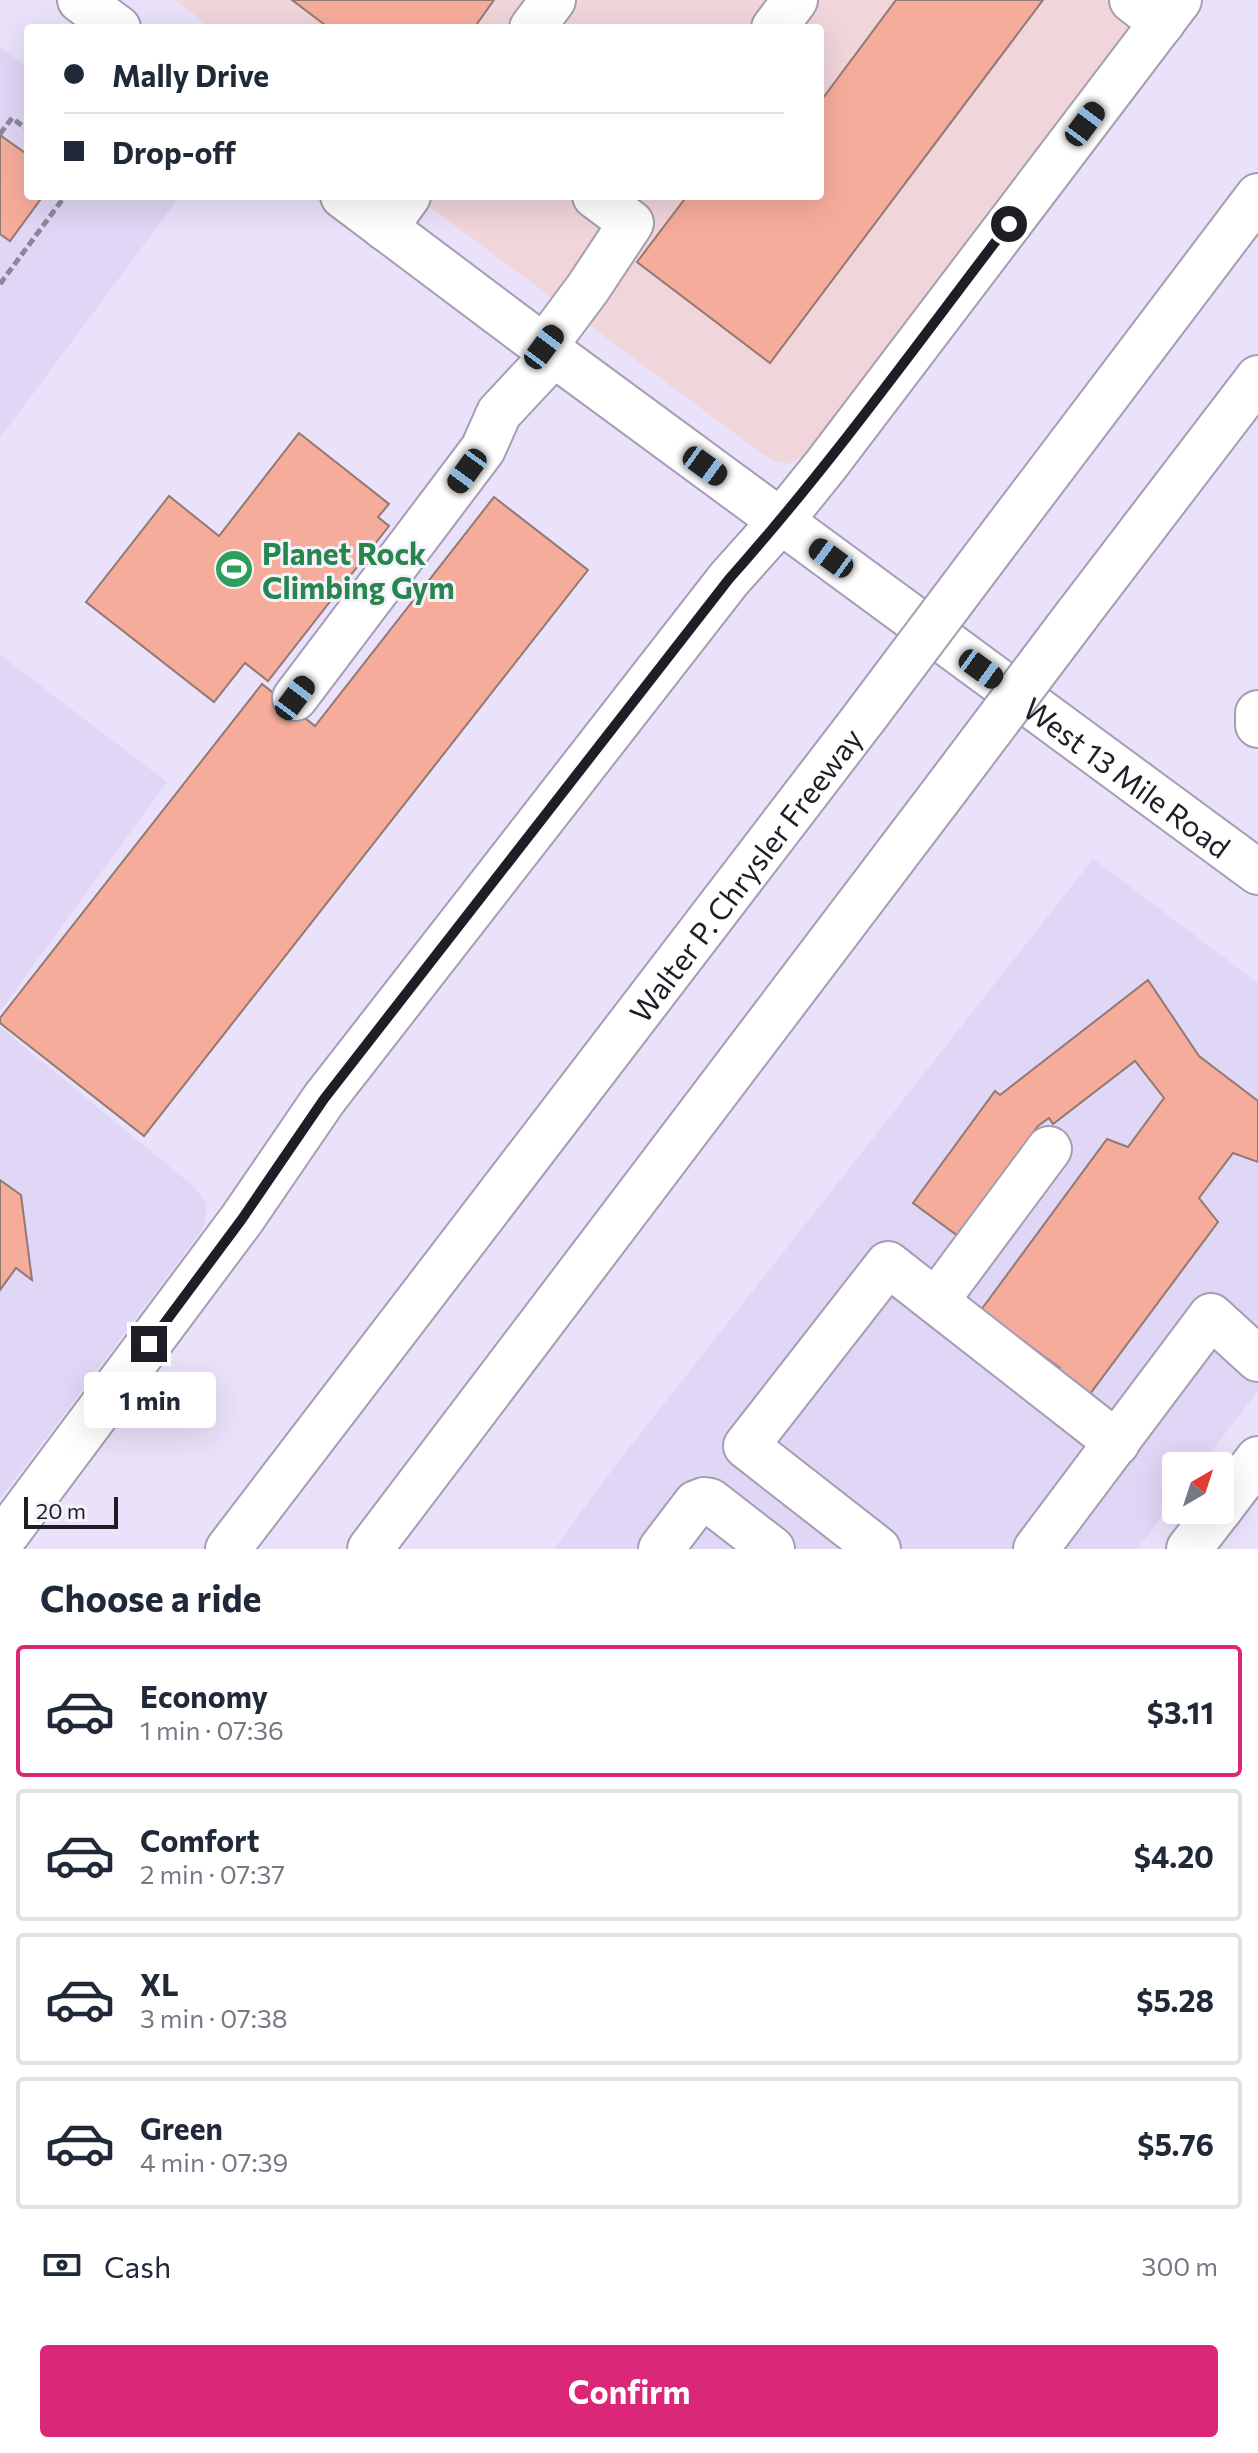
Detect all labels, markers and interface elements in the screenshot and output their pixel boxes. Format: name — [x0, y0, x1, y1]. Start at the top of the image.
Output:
text: Mally Drive — [112, 56, 269, 93]
car — [1061, 98, 1109, 150]
text: Drop-off — [112, 133, 236, 170]
route start — [991, 206, 1027, 242]
car — [520, 321, 568, 373]
car — [679, 442, 731, 490]
car — [443, 445, 491, 497]
place label: Planet Rock Climbing Gym — [262, 534, 455, 605]
car — [805, 534, 857, 582]
sports icon: Planet Rock Climbing Gym — [213, 548, 255, 590]
car — [955, 645, 1007, 693]
car — [271, 672, 319, 724]
street label: West 13 Mile Road — [1017, 688, 1238, 864]
street label: Walter P. Chrysler Freeway — [620, 720, 869, 1029]
route end — [131, 1326, 167, 1362]
callout: 1 min — [83, 1372, 215, 1428]
text: 1 min — [119, 1384, 181, 1415]
north arrow — [1162, 1452, 1234, 1524]
map controls — [1162, 1452, 1234, 1524]
scale bar — [24, 1493, 118, 1529]
text: 20 m — [36, 1497, 86, 1524]
text: Choose a ride — [40, 1575, 261, 1619]
icon: car — [44, 1675, 116, 1747]
text: Economy — [140, 1677, 268, 1714]
text: $3.11 — [1147, 1693, 1214, 1730]
text: 1 min · 07:36 — [140, 1714, 284, 1745]
icon: car — [44, 1819, 116, 1891]
text: Comfort — [140, 1821, 259, 1858]
text: $4.20 — [1134, 1837, 1214, 1874]
text: 2 min · 07:37 — [140, 1858, 285, 1889]
icon: car — [44, 1963, 116, 2035]
text: XL — [140, 1965, 179, 2002]
text: $5.28 — [1136, 1981, 1214, 2018]
text: 3 min · 07:38 — [140, 2002, 288, 2033]
icon: car — [44, 2107, 116, 2179]
text: Green — [140, 2109, 223, 2146]
text: $5.76 — [1137, 2125, 1214, 2162]
text: 4 min · 07:39 — [140, 2146, 288, 2177]
icon: cash — [40, 2243, 84, 2287]
text: Cash — [104, 2247, 171, 2284]
text: 300 m — [1142, 2250, 1218, 2281]
button: Confirm — [40, 2345, 1218, 2437]

